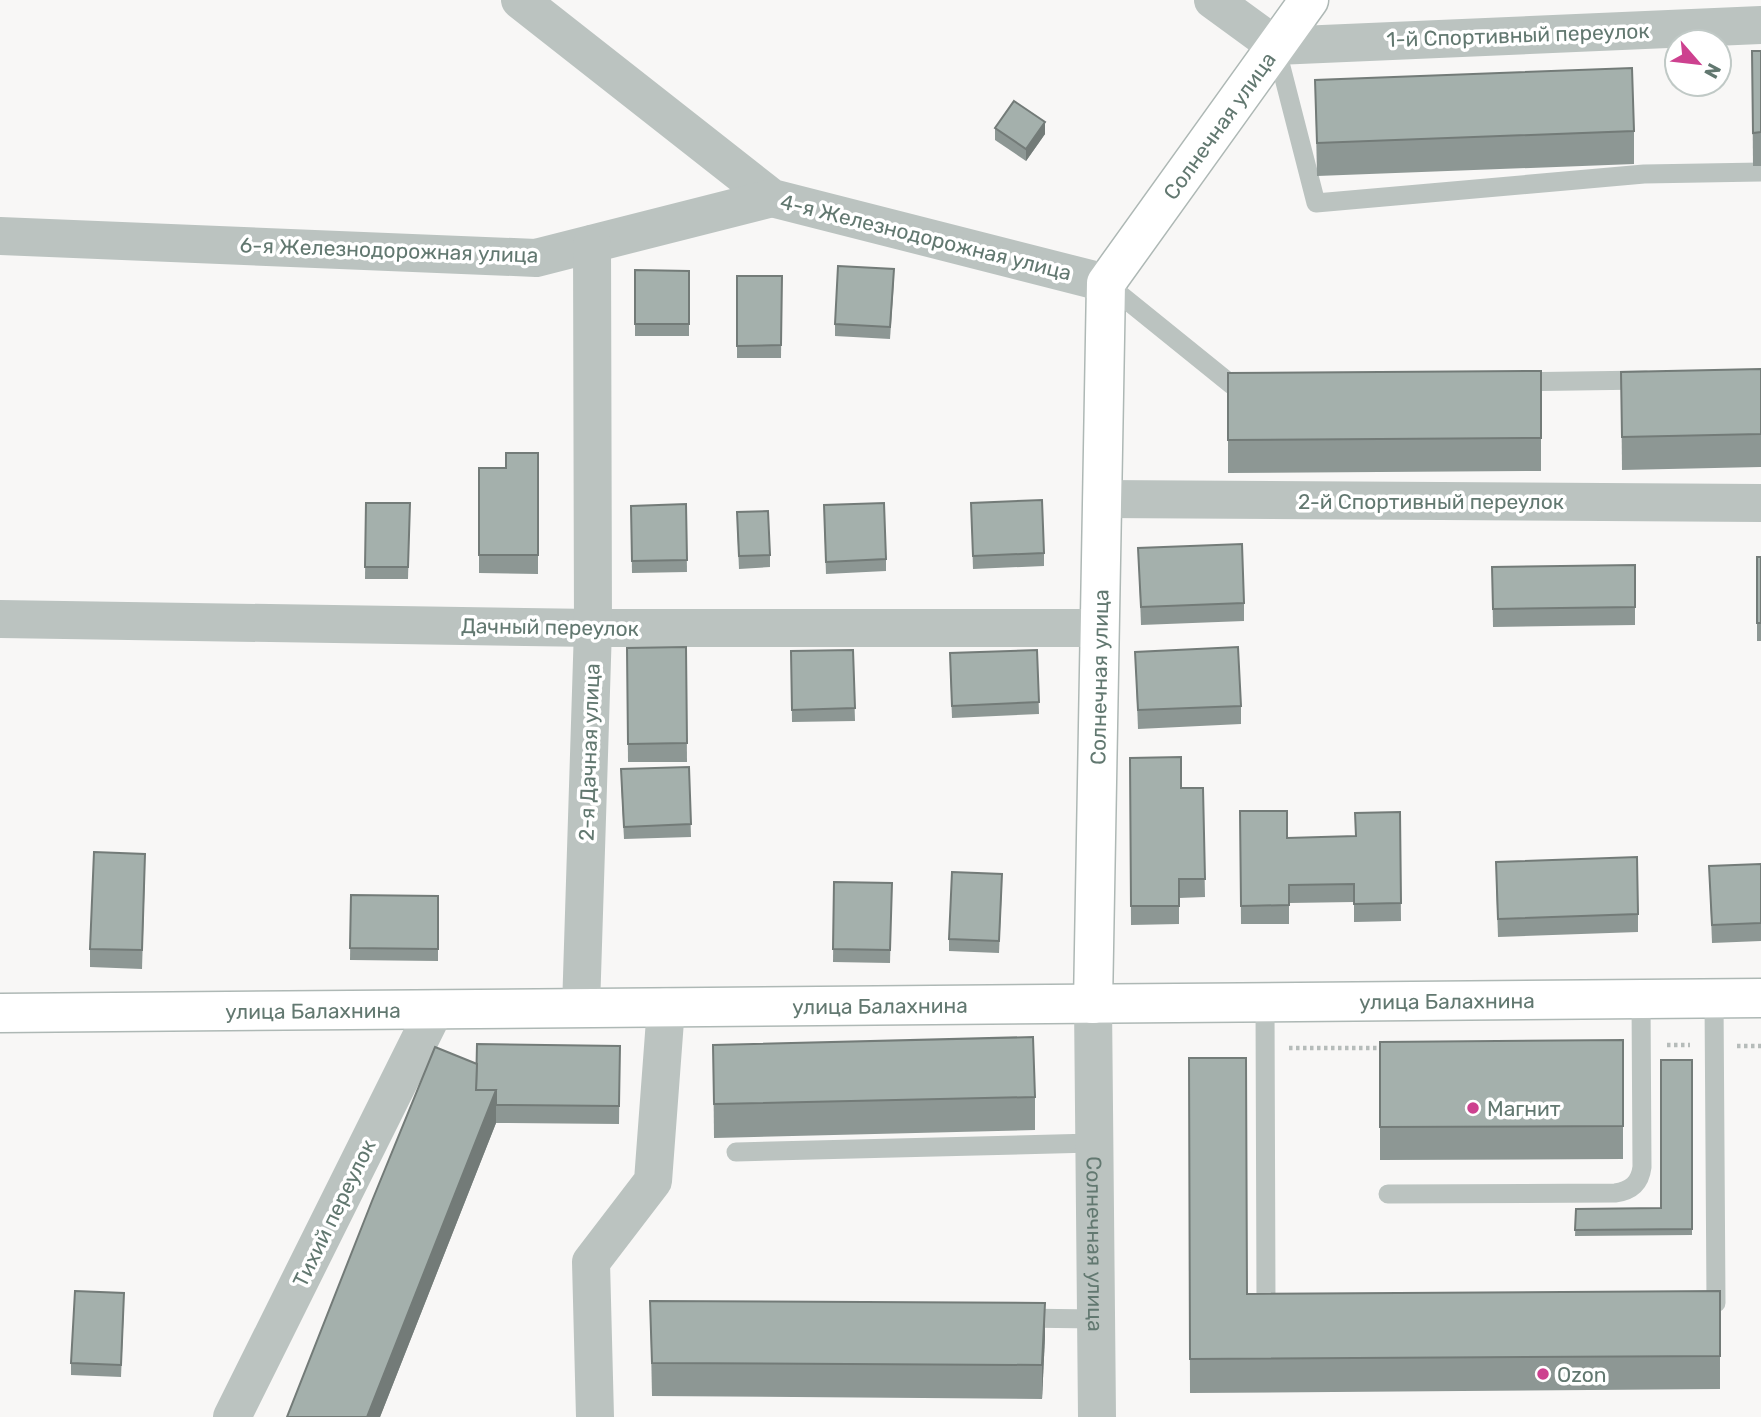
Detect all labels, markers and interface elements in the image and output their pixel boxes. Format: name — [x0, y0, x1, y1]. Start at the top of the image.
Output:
street label: 1-й Спортивный переулок — [1386, 18, 1650, 52]
north arrow — [1663, 28, 1733, 98]
street label: Солнечная улица — [1158, 47, 1280, 204]
text: N — [1699, 59, 1726, 82]
street label: 4-я Железнодорожная улица — [778, 189, 1074, 285]
street label: 6-я Железнодорожная улица — [239, 232, 539, 268]
street label: 2-й Спортивный переулок — [1298, 489, 1564, 514]
street label: Солнечная улица — [1085, 589, 1113, 765]
street label: Дачный переулок — [461, 613, 639, 641]
street label: 2-я Дачная улица — [573, 663, 605, 841]
street label: улица Балахнина — [1359, 987, 1535, 1014]
street label: улица Балахнина — [792, 992, 968, 1019]
street label: улица Балахнина — [225, 997, 401, 1024]
place label: Магнит — [1487, 1096, 1561, 1121]
marker: Магнит — [1465, 1100, 1481, 1116]
street label: Тихий переулок — [287, 1135, 381, 1291]
street label: Солнечная улица — [1082, 1156, 1109, 1332]
place label: Ozon — [1557, 1362, 1607, 1387]
marker: Ozon — [1535, 1366, 1551, 1382]

